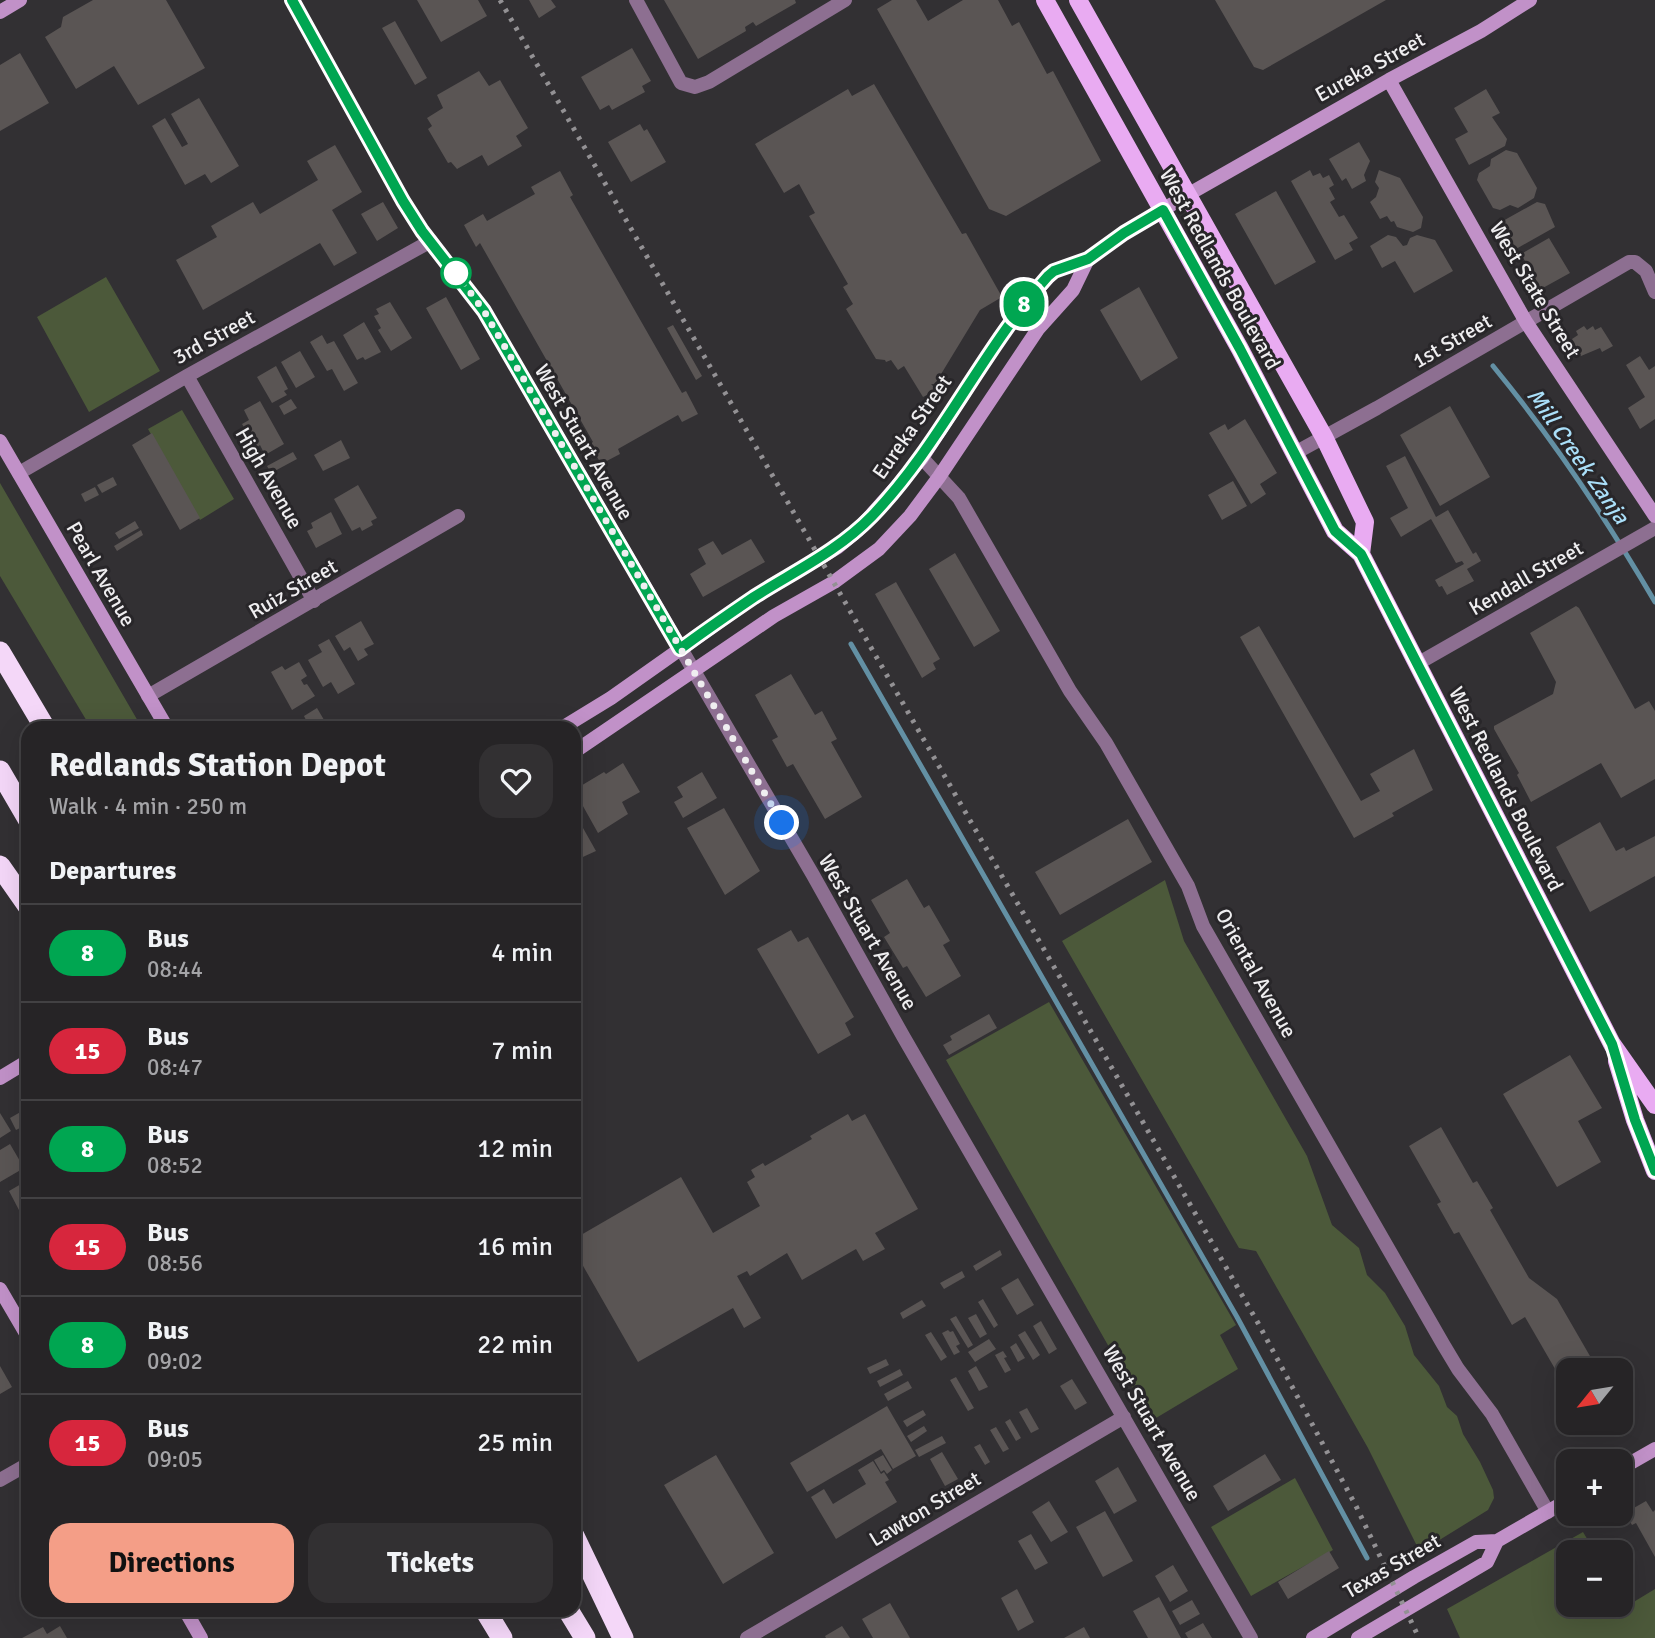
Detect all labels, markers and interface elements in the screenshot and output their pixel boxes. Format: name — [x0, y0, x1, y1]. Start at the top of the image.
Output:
street label: Eureka Street — [1311, 26, 1429, 108]
street label: West Redlands Boulevard — [1154, 164, 1286, 374]
street label: West State Street — [1484, 217, 1586, 363]
unlabelled marker — [441, 258, 471, 288]
line badge: 8 — [1001, 281, 1047, 327]
text: 8 — [1018, 289, 1030, 319]
street label: 3rd Street — [169, 304, 259, 370]
street label: 1st Street — [1408, 308, 1496, 374]
street label: West Stuart Avenue — [529, 359, 639, 525]
street label: Eureka Street — [867, 370, 957, 484]
water label: Mill Creek Zanja — [1520, 382, 1636, 531]
street label: High Avenue — [230, 423, 308, 533]
street label: Pearl Avenue — [61, 517, 141, 631]
street label: Kendall Street — [1464, 535, 1588, 621]
street label: Ruiz Street — [244, 553, 342, 625]
street label: West Redlands Boulevard — [1443, 682, 1569, 896]
button: heart — [479, 744, 553, 818]
text: Redlands Station Depot — [49, 745, 386, 786]
text: Walk · 4 min · 250 m — [49, 792, 247, 821]
your location — [764, 805, 799, 840]
street label: West Stuart Avenue — [813, 849, 923, 1015]
text: Departures — [49, 855, 176, 887]
street label: Oriental Avenue — [1210, 904, 1302, 1042]
text: Bus — [147, 923, 189, 955]
text: 4 min — [491, 937, 553, 969]
text: 8 — [81, 938, 94, 968]
text: 08:44 — [147, 955, 203, 984]
text: Bus — [147, 1021, 189, 1053]
text: 7 min — [491, 1035, 553, 1067]
text: 15 — [75, 1036, 100, 1066]
text: 08:47 — [147, 1053, 203, 1082]
text: Bus — [147, 1119, 189, 1151]
text: 12 min — [477, 1133, 553, 1165]
text: 8 — [81, 1134, 94, 1164]
text: 08:52 — [147, 1151, 203, 1180]
text: Bus — [147, 1217, 189, 1249]
text: 16 min — [477, 1231, 553, 1263]
text: 15 — [75, 1232, 100, 1262]
text: 08:56 — [147, 1249, 203, 1278]
text: Bus — [147, 1315, 189, 1347]
text: 22 min — [477, 1329, 553, 1361]
text: 8 — [81, 1330, 94, 1360]
street label: West Stuart Avenue — [1097, 1340, 1207, 1506]
text: 09:02 — [147, 1347, 203, 1376]
north arrow — [1556, 1358, 1633, 1435]
map controls — [1556, 1358, 1633, 1617]
text: Bus — [147, 1413, 189, 1445]
text: 25 min — [477, 1427, 553, 1459]
text: 15 — [75, 1428, 100, 1458]
text: 09:05 — [147, 1445, 203, 1474]
button: + — [1556, 1449, 1633, 1526]
street label: Lawton Street — [865, 1466, 985, 1552]
button: Directions — [49, 1523, 294, 1603]
button: Tickets — [308, 1523, 553, 1603]
street label: Texas Street — [1339, 1528, 1445, 1604]
button: − — [1556, 1540, 1633, 1617]

